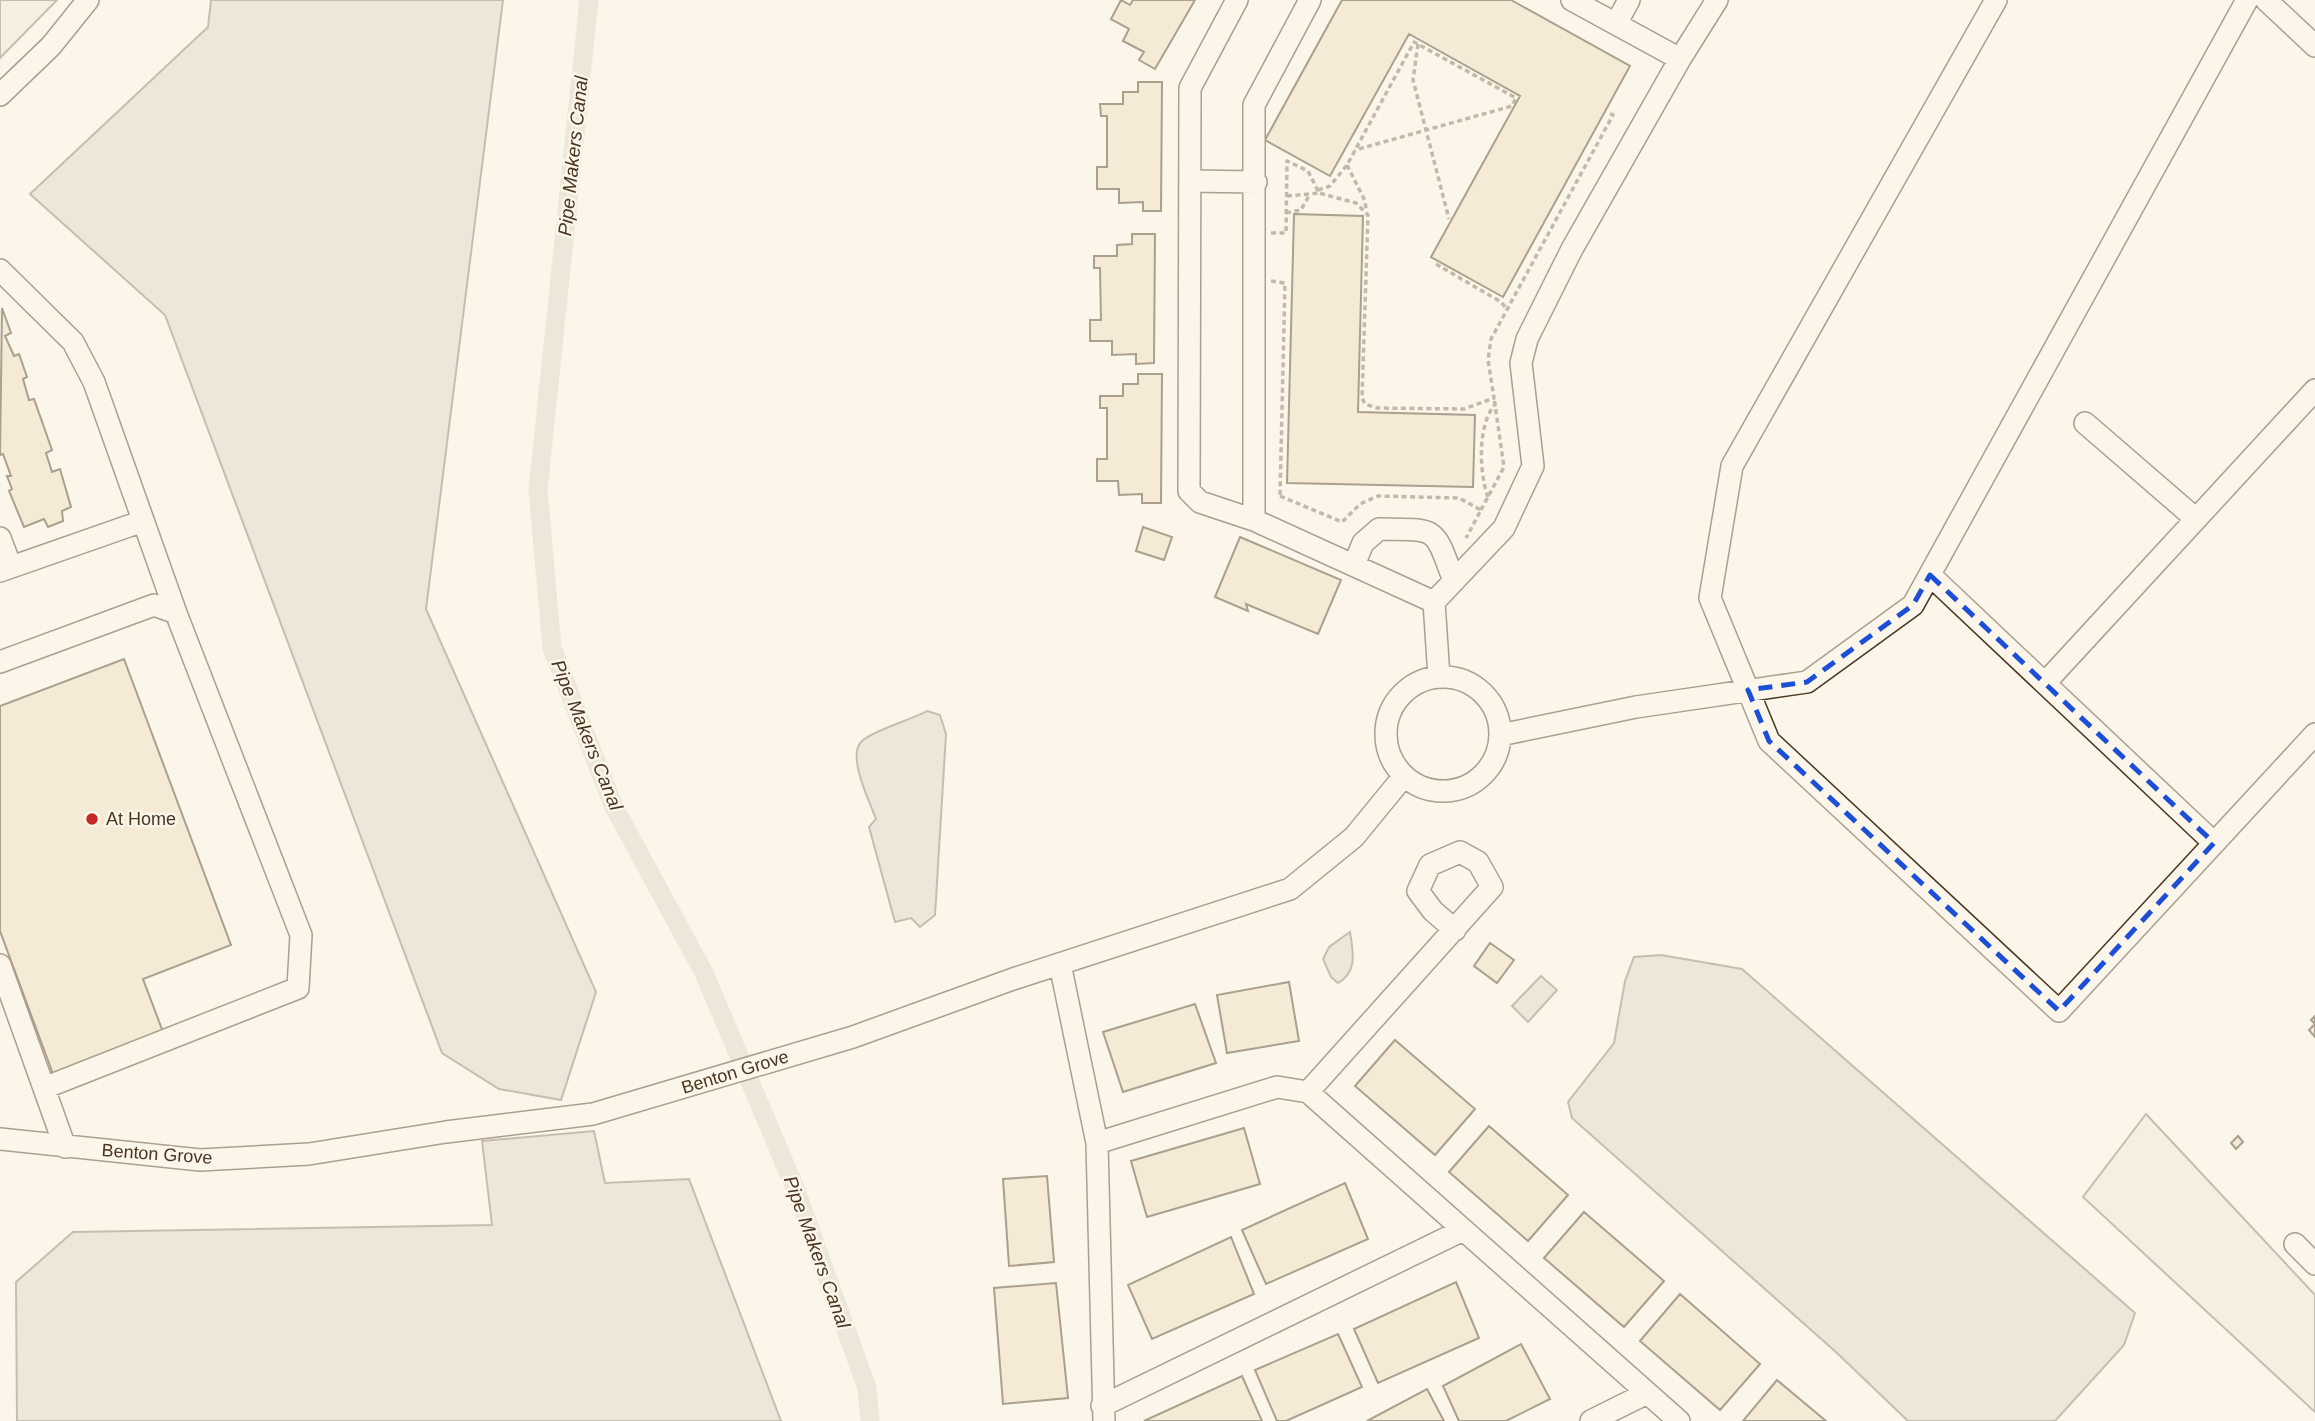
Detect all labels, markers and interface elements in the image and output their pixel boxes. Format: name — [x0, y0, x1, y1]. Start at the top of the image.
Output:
water label: Pipe Makers Canal — [554, 74, 592, 237]
water label: Pipe Makers Canal — [547, 657, 627, 814]
place label: At Home — [106, 809, 176, 829]
marker: At Home — [84, 811, 100, 827]
street label: Benton Grove — [679, 1046, 791, 1098]
street label: Benton Grove — [101, 1140, 213, 1168]
water label: Pipe Makers Canal — [780, 1173, 855, 1332]

